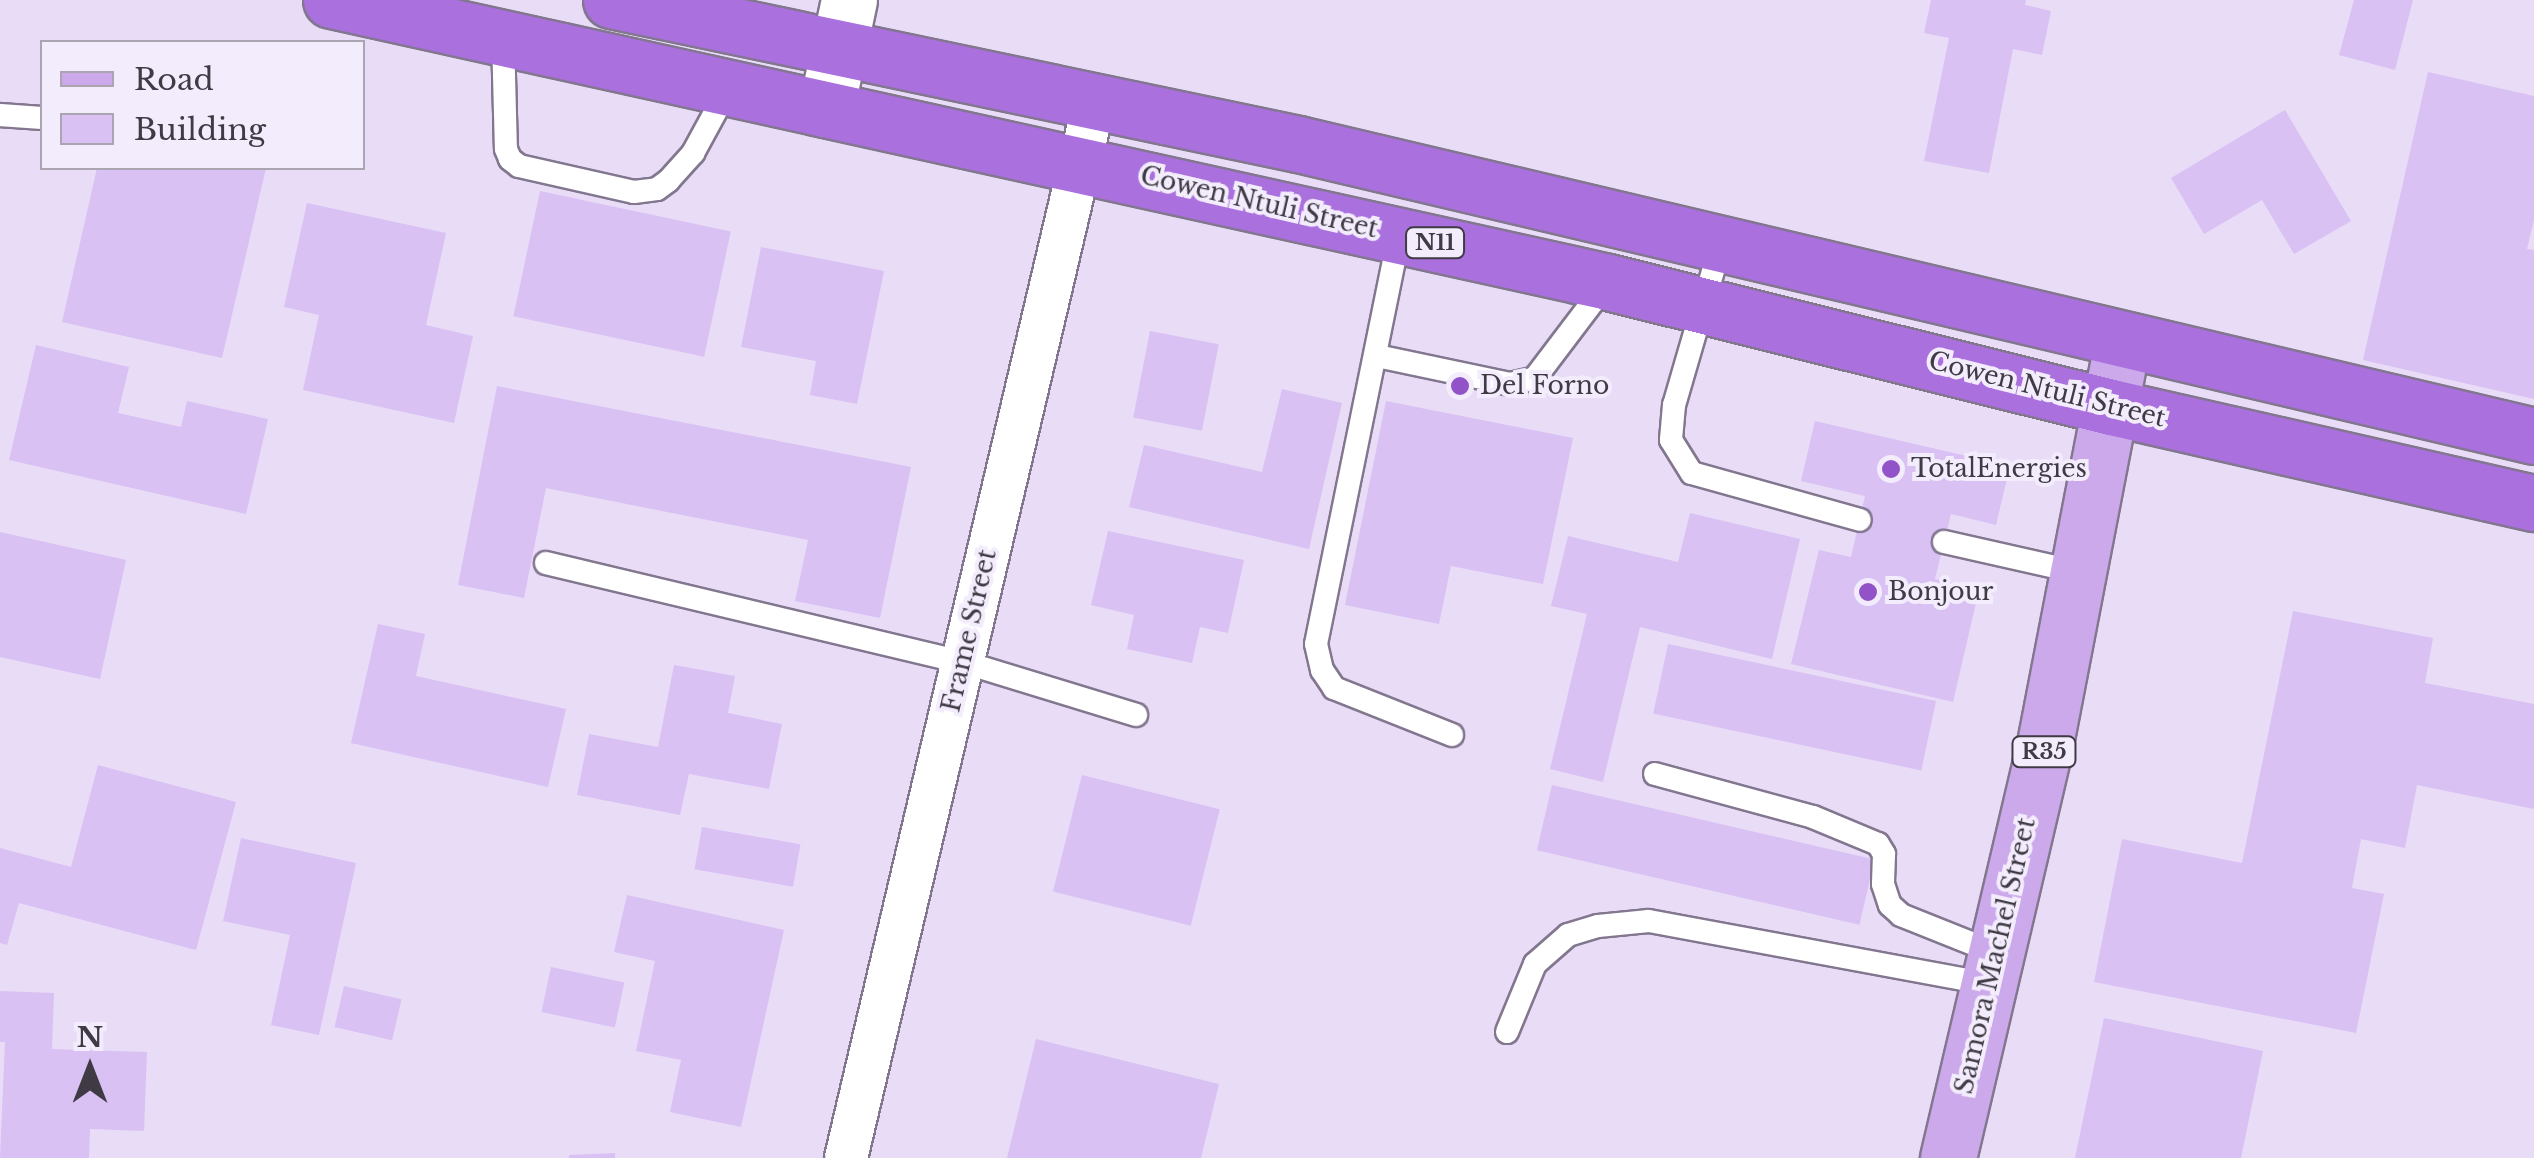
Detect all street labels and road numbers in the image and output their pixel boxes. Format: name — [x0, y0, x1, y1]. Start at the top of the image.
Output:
street label: Cowen Ntuli Street — [1137, 161, 1381, 245]
road number: N11 — [1405, 226, 1465, 260]
street label: Cowen Ntuli Street — [1926, 346, 2168, 434]
street label: Frame Street — [937, 547, 1003, 715]
road number: R35 — [2009, 735, 2079, 769]
street label: Samora Machel Street — [1950, 815, 2042, 1097]

